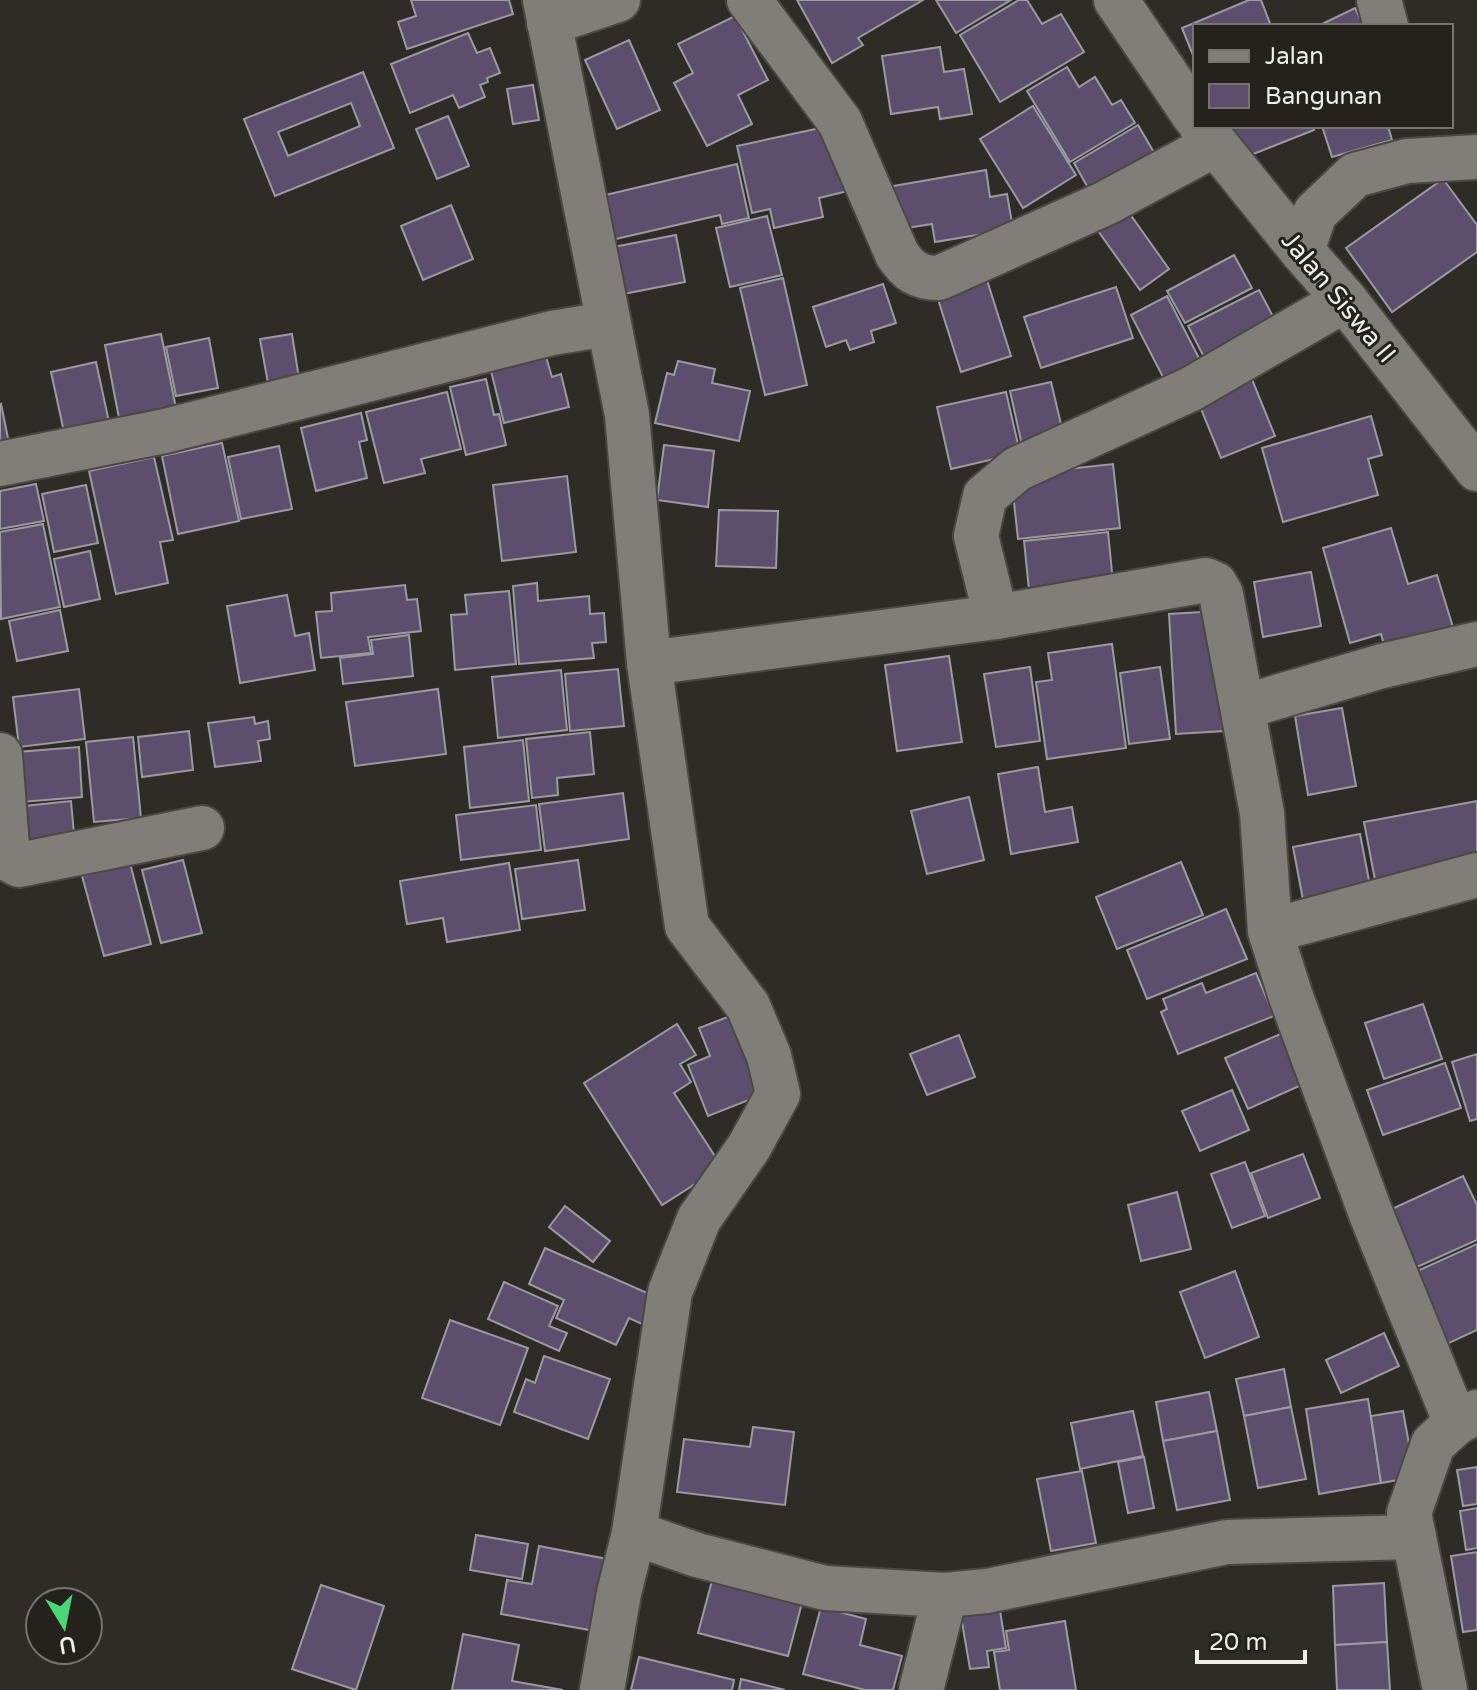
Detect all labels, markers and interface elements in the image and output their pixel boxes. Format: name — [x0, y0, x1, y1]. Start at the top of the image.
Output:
legend — [1193, 24, 1453, 128]
text: Jalan — [1265, 42, 1324, 71]
text: Bangunan — [1265, 82, 1382, 111]
street label: Jalan Siswa II — [1275, 225, 1402, 369]
north arrow — [24, 1586, 104, 1666]
scale bar — [1197, 1614, 1305, 1664]
text: 20 m — [1209, 1628, 1267, 1657]
text: U — [57, 1630, 78, 1659]

